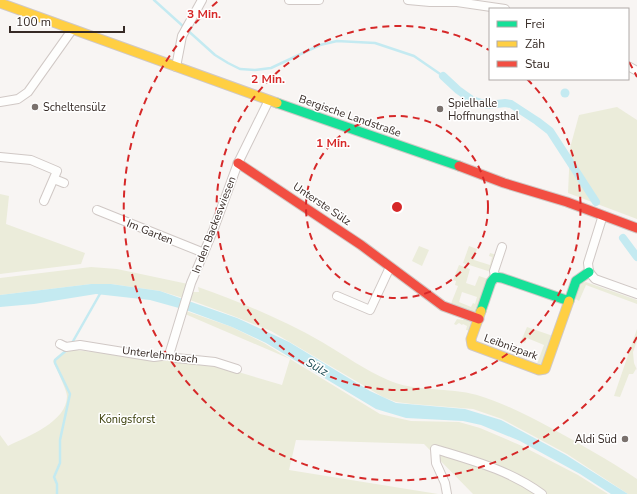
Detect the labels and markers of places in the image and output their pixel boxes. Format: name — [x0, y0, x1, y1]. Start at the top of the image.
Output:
place label: Spielhalle Hoffnungsthal — [448, 96, 520, 124]
place label: Scheltensülz — [43, 100, 106, 115]
marker: Scheltensülz — [30, 102, 40, 112]
marker: Spielhalle Hoffnungsthal — [435, 104, 445, 114]
centre of rings — [390, 200, 404, 214]
place label: Aldi Süd — [575, 432, 617, 447]
marker: Aldi Süd — [620, 434, 630, 444]

